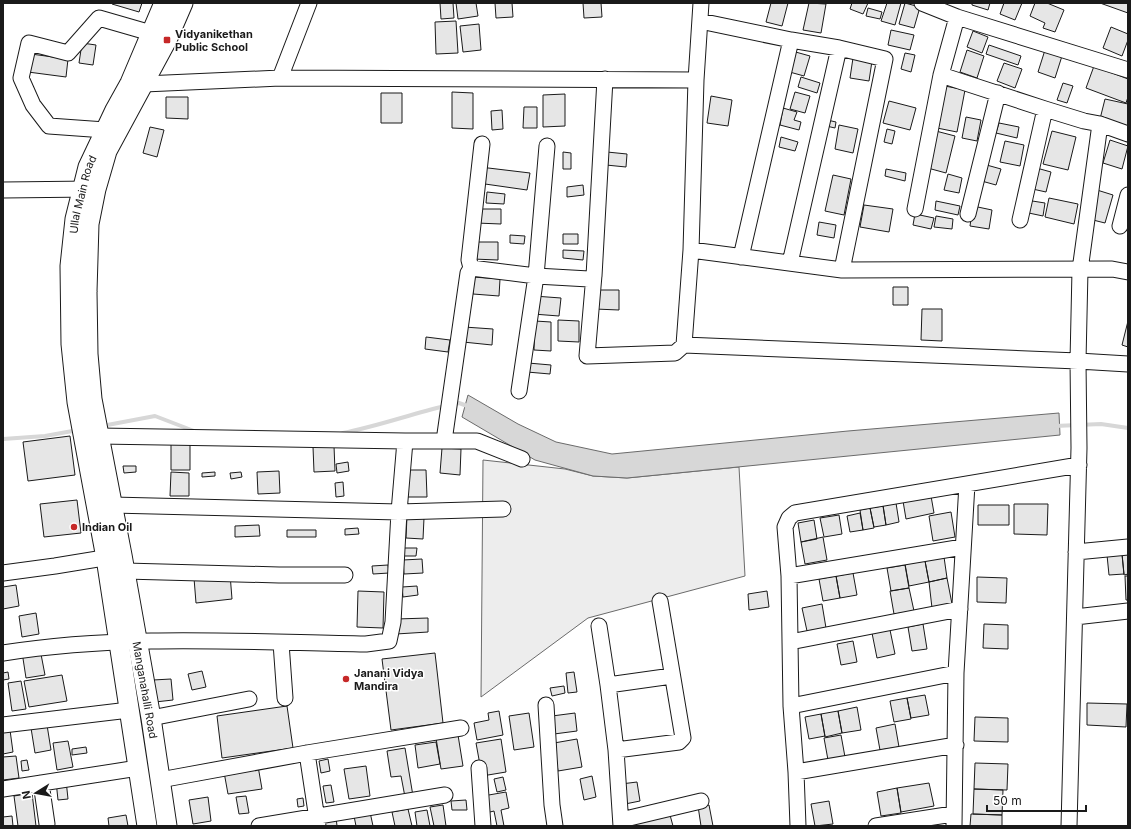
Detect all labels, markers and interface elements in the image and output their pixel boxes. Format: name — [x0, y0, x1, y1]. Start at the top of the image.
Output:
place label: Vidyanikethan Public School — [175, 27, 253, 54]
marker: Vidyanikethan Public School — [162, 35, 172, 45]
street label: Ullal Main Road — [66, 153, 100, 234]
place label: Indian Oil — [82, 520, 132, 534]
marker: Indian Oil — [69, 522, 79, 532]
street label: Manganahalli Road — [130, 640, 160, 740]
place label: Janani Vidya Mandira — [354, 666, 424, 693]
marker: Janani Vidya Mandira — [341, 674, 351, 684]
north arrow — [16, 773, 56, 813]
scale bar — [987, 787, 1086, 813]
text: N — [19, 789, 34, 800]
text: 50 m — [993, 793, 1022, 808]

